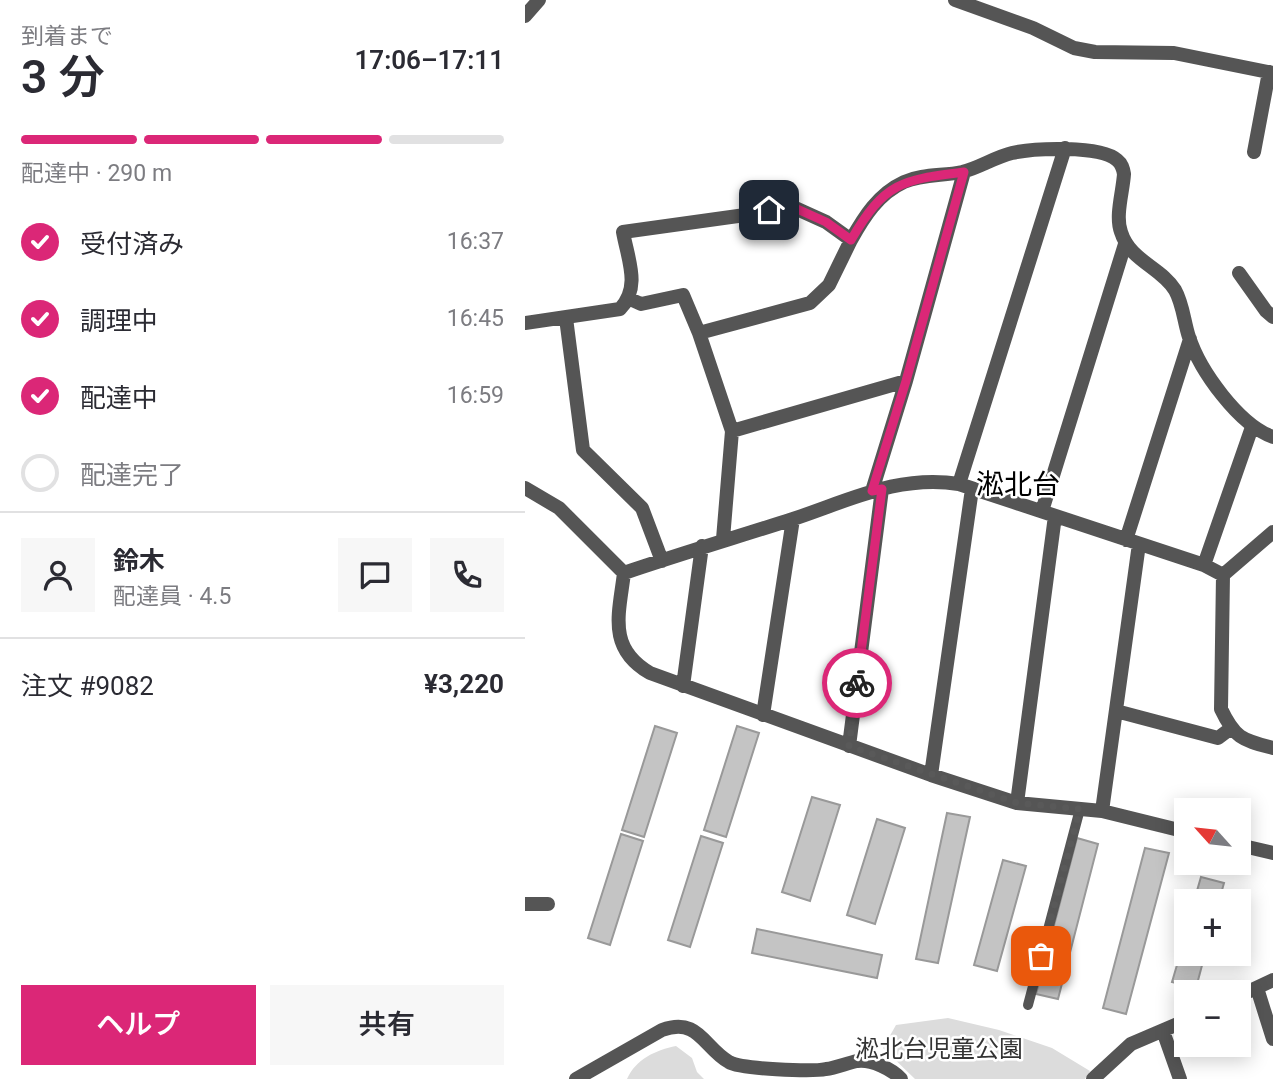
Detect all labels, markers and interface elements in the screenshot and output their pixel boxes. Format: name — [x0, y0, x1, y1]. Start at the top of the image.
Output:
text: 到着まで — [21, 23, 113, 50]
text: 17:06–17:11 — [354, 45, 504, 75]
text: 3 分 — [21, 50, 105, 104]
text: 配達中 · 290 m — [21, 160, 172, 187]
pin — [739, 180, 799, 240]
icon: home — [750, 191, 788, 229]
icon: check — [21, 223, 59, 261]
text: 16:37 — [447, 228, 504, 255]
text: 受付済み — [80, 229, 184, 259]
icon: check — [21, 300, 59, 338]
text: 16:45 — [447, 305, 504, 332]
text: 調理中 — [80, 306, 158, 336]
icon: check — [21, 377, 59, 415]
text: 16:59 — [447, 382, 504, 409]
text: 配達中 — [80, 383, 158, 413]
text: 配達完了 — [80, 460, 184, 490]
district label: 淞北台 — [976, 468, 1060, 501]
button: person — [21, 538, 95, 612]
button: chat — [338, 538, 412, 612]
button: phone — [430, 538, 504, 612]
text: 鈴木 — [113, 546, 165, 576]
text: 配達員 · 4.5 — [113, 583, 231, 610]
courier — [822, 648, 892, 718]
icon: bike — [838, 664, 876, 702]
text: ¥3,220 — [424, 669, 504, 699]
text: 注文 #9082 — [21, 671, 154, 701]
north arrow — [1174, 798, 1251, 875]
map controls — [1174, 798, 1251, 1057]
button: + — [1174, 889, 1251, 966]
pin — [1011, 926, 1071, 986]
icon: bag — [1022, 937, 1060, 975]
button: − — [1174, 980, 1251, 1057]
button: ヘルプ — [21, 985, 256, 1065]
button: 共有 — [270, 985, 504, 1065]
park label: 淞北台児童公園 — [855, 1035, 1023, 1063]

